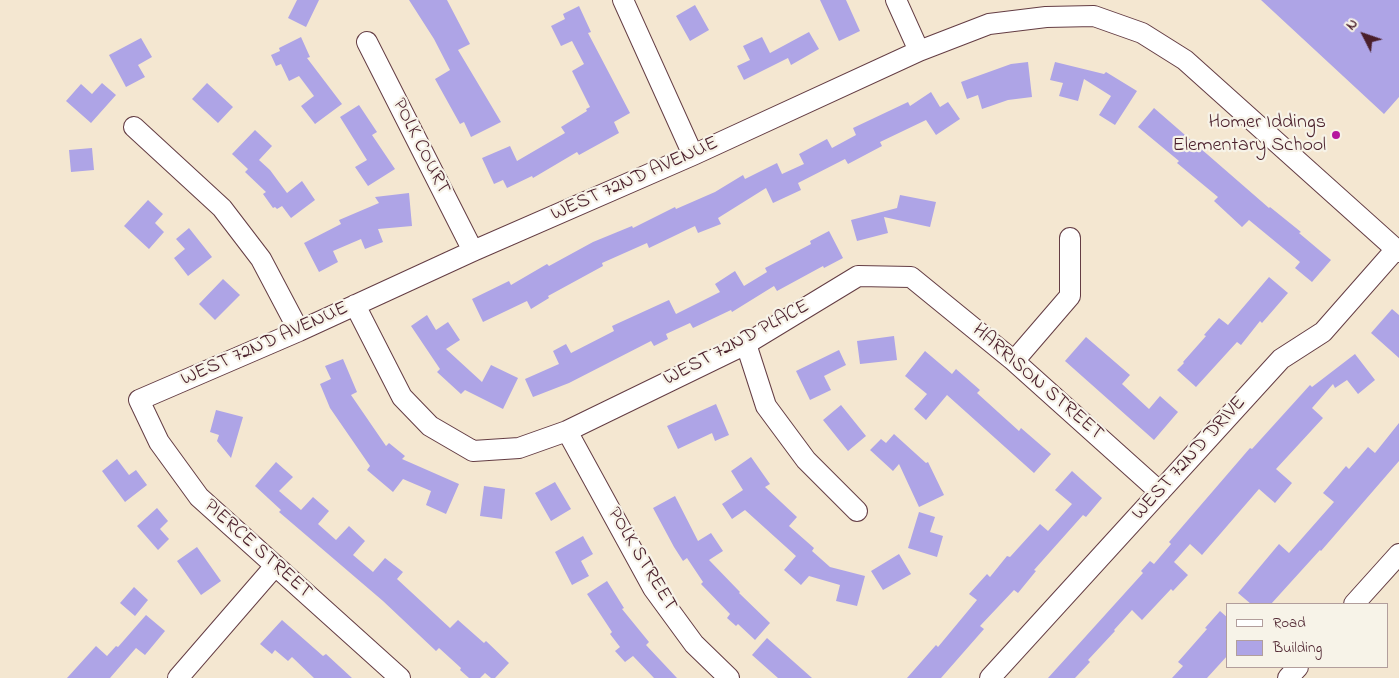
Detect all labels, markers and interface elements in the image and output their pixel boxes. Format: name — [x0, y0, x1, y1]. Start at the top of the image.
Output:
north arrow — [1339, 10, 1389, 60]
text: N — [1341, 14, 1363, 35]
street label: POLK COURT — [386, 95, 454, 199]
place label: Homer Iddings Elementary School — [1173, 112, 1326, 159]
marker: Homer Iddings Elementary School — [1330, 129, 1342, 141]
street label: WEST 72ND AVENUE — [548, 132, 722, 228]
street label: WEST 72ND PLACE — [660, 295, 814, 393]
street label: WEST 72ND AVENUE — [178, 297, 352, 393]
street label: HARRISON STREET — [966, 319, 1108, 447]
street label: WEST 72ND DRIVE — [1128, 392, 1252, 526]
street label: PIERCE STREET — [198, 495, 316, 605]
street label: POLK STREET — [601, 504, 681, 616]
legend — [1226, 603, 1389, 668]
text: Road — [1273, 612, 1306, 634]
text: Building — [1273, 637, 1322, 659]

